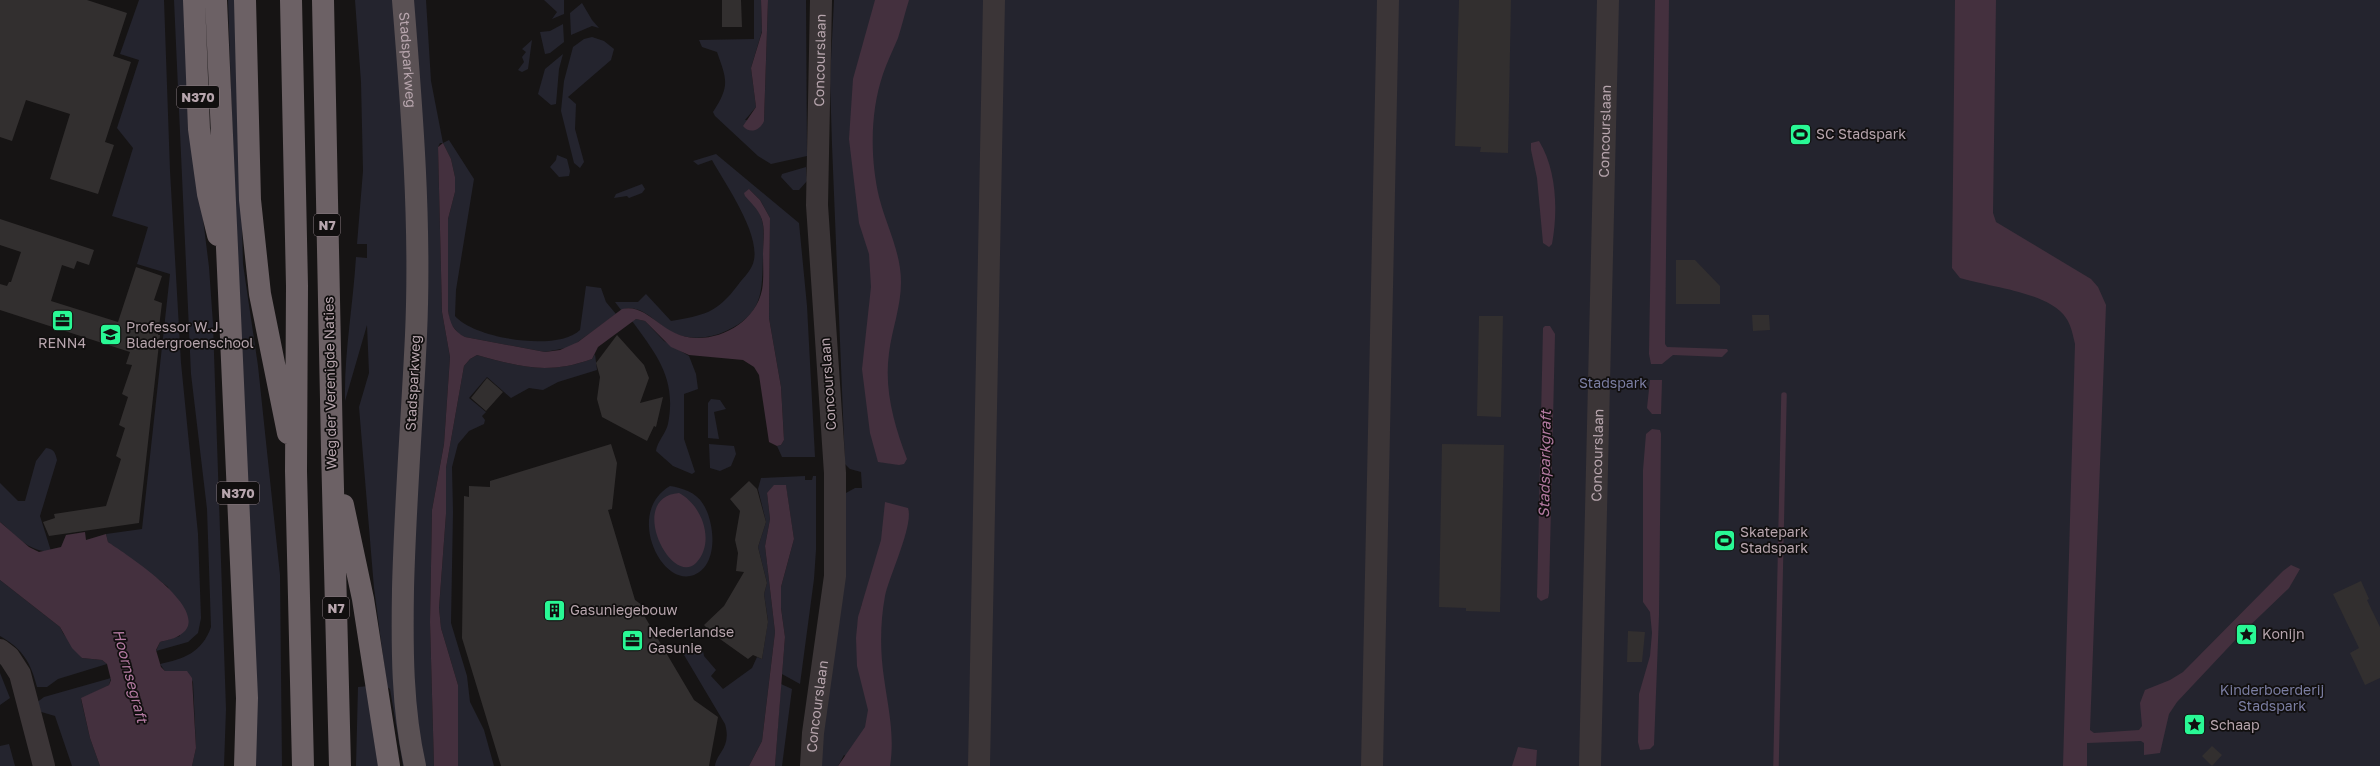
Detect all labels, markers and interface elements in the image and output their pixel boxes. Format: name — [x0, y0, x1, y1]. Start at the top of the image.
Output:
street label: Stadsparkweg — [396, 11, 420, 108]
street label: Concourslaan — [810, 14, 829, 107]
street label: Concourslaan — [1595, 85, 1614, 178]
road number: N370 — [177, 86, 219, 108]
sports icon: SC Stadspark — [1787, 121, 1813, 147]
place label: SC Stadspark — [1816, 125, 1906, 142]
road number: N7 — [314, 214, 340, 236]
street label: Weg der Verenigde Naties — [319, 296, 340, 470]
office icon: RENN4 — [49, 308, 75, 334]
place label: Professor W.J. Bladergroenschool — [126, 318, 254, 351]
school or university icon: Professor W.J. Bladergroenschool — [97, 322, 123, 348]
place label: RENN4 — [38, 334, 86, 351]
street label: Stadsparkweg — [401, 335, 424, 431]
street label: Concourslaan — [816, 337, 839, 431]
park label: Stadspark — [1579, 374, 1647, 391]
water label: Stadsparkgraft — [1534, 408, 1555, 518]
street label: Concourslaan — [1587, 408, 1606, 502]
road number: N370 — [217, 482, 259, 504]
place label: Skatepark Stadspark — [1740, 523, 1808, 556]
sports icon: Skatepark Stadspark — [1711, 527, 1737, 553]
road number: N7 — [323, 597, 349, 619]
building icon: Gasuniegebouw — [542, 597, 568, 623]
place label: Gasuniegebouw — [570, 601, 678, 618]
place icon: Konijn — [2233, 621, 2259, 647]
place label: Nederlandse Gasunie — [648, 623, 734, 656]
place label: Konijn — [2262, 625, 2305, 642]
water label: Hoornsegraft — [109, 627, 153, 727]
office icon: Nederlandse Gasunie — [620, 627, 646, 653]
street label: Concourslaan — [803, 659, 831, 753]
park label: Kinderboerderij Stadspark — [2220, 681, 2324, 714]
place icon: Schaap — [2182, 712, 2208, 738]
place label: Schaap — [2210, 716, 2260, 733]

